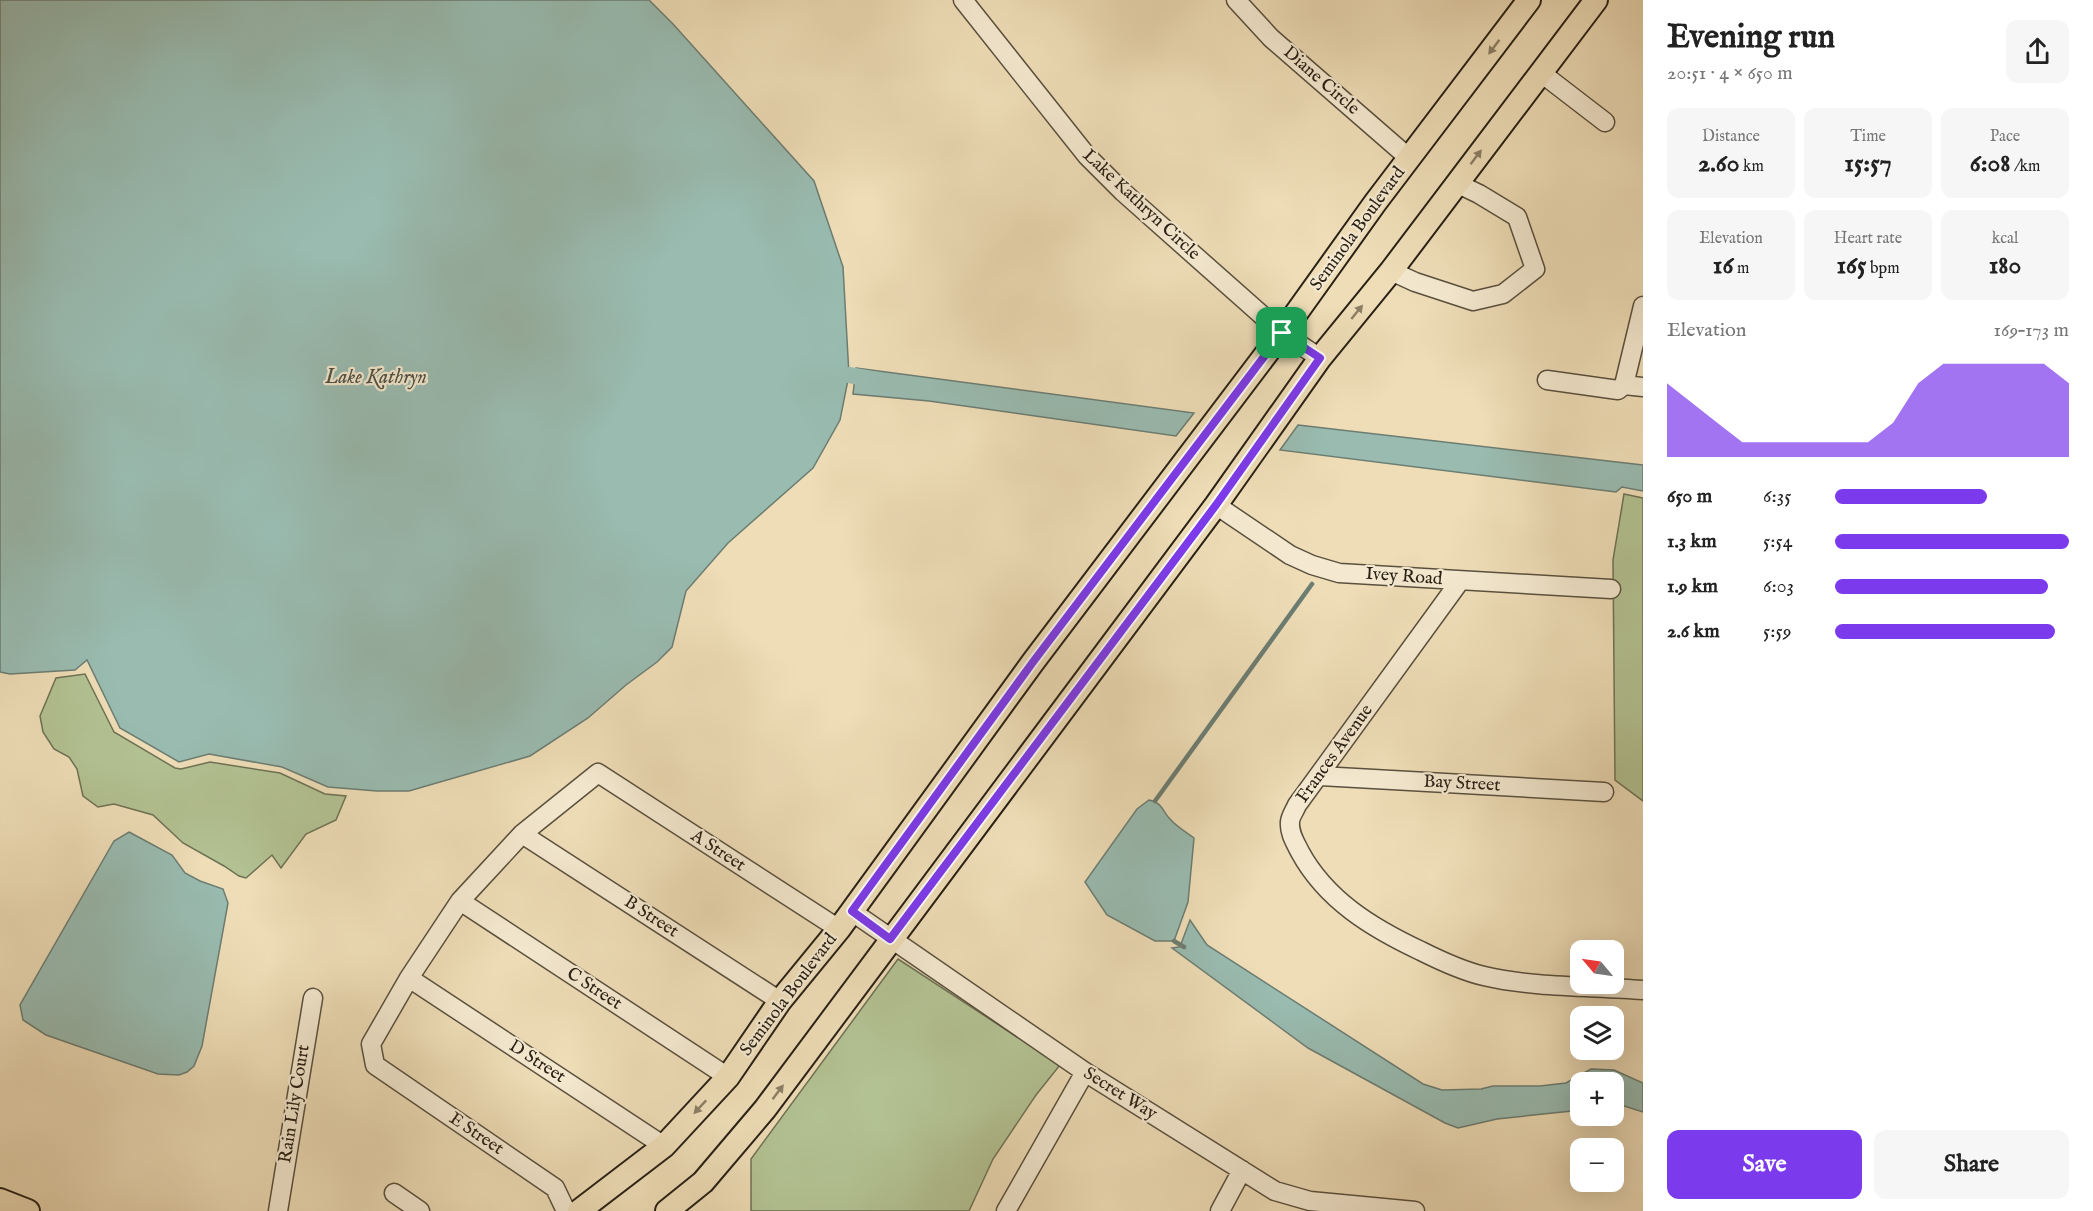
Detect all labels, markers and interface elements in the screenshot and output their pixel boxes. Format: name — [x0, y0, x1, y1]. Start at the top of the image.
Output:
text: Evening run — [1667, 17, 1835, 59]
button: share — [2006, 20, 2069, 83]
one-way arrow — [1488, 39, 1500, 55]
street label: Diane Circle — [1278, 42, 1364, 120]
text: 20:51 · 4 × 650 m — [1667, 61, 1793, 86]
text: Distance — [1702, 127, 1760, 147]
text: Time — [1850, 127, 1886, 147]
text: Pace — [1990, 127, 2020, 147]
street label: Lake Kathryn Circle — [1077, 144, 1205, 266]
text: 2.60 — [1698, 147, 1740, 180]
text: 15:57 — [1844, 147, 1892, 180]
text: 6:08 — [1970, 147, 2010, 180]
one-way arrow — [1469, 150, 1481, 165]
text: km — [1740, 157, 1764, 177]
text: /km — [2010, 157, 2040, 177]
street label: Seminola Boulevard — [1305, 162, 1411, 296]
text: Elevation — [1699, 229, 1763, 249]
text: Heart rate — [1834, 229, 1902, 249]
text: kcal — [1992, 229, 2018, 249]
text: 16 — [1713, 249, 1733, 282]
text: 165 — [1836, 249, 1867, 282]
text: 180 — [1989, 249, 2021, 282]
text: m — [1733, 259, 1749, 279]
text: bpm — [1867, 259, 1900, 279]
one-way arrow — [1350, 305, 1363, 320]
pin — [1256, 307, 1307, 358]
icon: arrive — [1265, 316, 1298, 349]
text: Elevation — [1667, 318, 1746, 343]
text: 169–173 m — [1994, 318, 2069, 343]
water label: Lake Kathryn — [324, 365, 427, 390]
text: 650 m — [1667, 484, 1712, 509]
text: 6:35 — [1763, 484, 1791, 509]
text: 1.3 km — [1667, 529, 1717, 554]
text: 5:54 — [1763, 529, 1792, 554]
street label: Ivey Road — [1365, 563, 1444, 591]
text: 1.9 km — [1667, 574, 1718, 599]
text: 6:03 — [1763, 574, 1794, 599]
text: 2.6 km — [1667, 619, 1720, 644]
text: 5:59 — [1763, 619, 1792, 644]
street label: Frances Avenue — [1291, 700, 1379, 808]
street label: Bay Street — [1423, 771, 1501, 797]
street label: A Street — [685, 824, 750, 877]
street label: B Street — [619, 891, 683, 943]
street label: Seminola Boulevard — [735, 929, 843, 1061]
north arrow — [1570, 940, 1624, 994]
map controls — [1570, 940, 1624, 1192]
street label: C Street — [562, 963, 626, 1015]
button: layers — [1570, 1006, 1624, 1060]
street label: D Street — [504, 1035, 570, 1089]
street label: Rain Lily Court — [274, 1043, 316, 1165]
street label: Secret Way — [1079, 1062, 1161, 1126]
button: + — [1570, 1072, 1624, 1126]
one-way arrow — [772, 1084, 784, 1100]
one-way arrow — [694, 1099, 708, 1113]
street label: E Street — [444, 1107, 508, 1161]
button: Save — [1667, 1130, 1862, 1199]
button: Share — [1874, 1130, 2069, 1199]
button: − — [1570, 1138, 1624, 1192]

